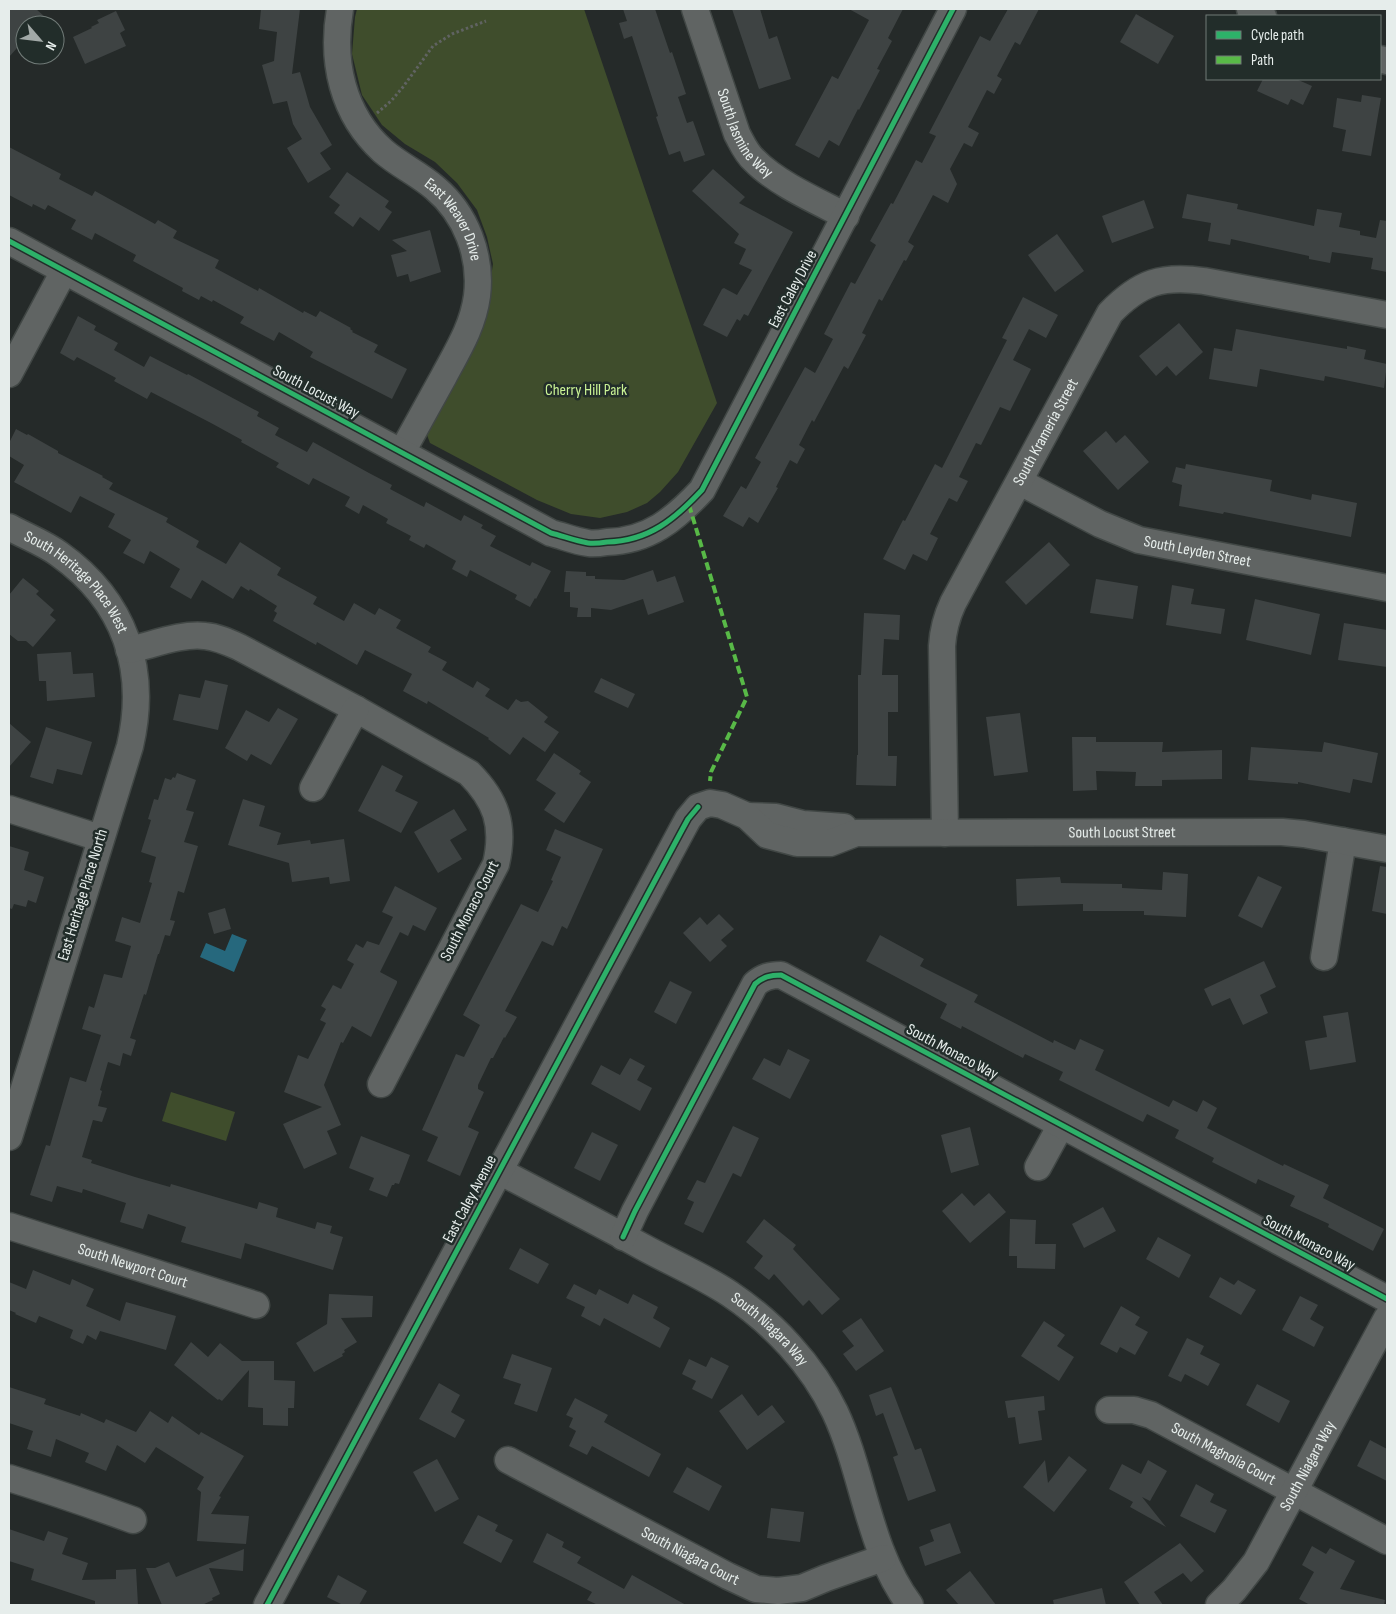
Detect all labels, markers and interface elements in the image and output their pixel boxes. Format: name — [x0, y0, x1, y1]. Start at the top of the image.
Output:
north arrow — [15, 15, 65, 65]
legend — [1206, 15, 1381, 80]
text: Cycle path — [1251, 26, 1304, 45]
text: N — [42, 39, 60, 53]
text: Path — [1251, 51, 1274, 70]
street label: South Jasmine Way — [713, 86, 777, 182]
street label: East Weaver Drive — [421, 174, 485, 262]
street label: East Caley Drive — [765, 247, 821, 331]
street label: South Locust Way — [269, 361, 363, 423]
street label: South Krameria Street — [1009, 375, 1082, 489]
park label: Cherry Hill Park — [545, 381, 627, 400]
street label: South Heritage Place West — [21, 527, 132, 636]
street label: South Leyden Street — [1142, 532, 1253, 571]
street label: South Locust Street — [1069, 823, 1176, 842]
street label: East Heritage Place North — [54, 827, 112, 963]
street label: South Monaco Court — [437, 858, 503, 964]
street label: South Monaco Way — [903, 1020, 1001, 1084]
street label: East Caley Avenue — [439, 1152, 501, 1246]
street label: South Monaco Way — [1260, 1211, 1358, 1275]
street label: South Newport Court — [76, 1239, 190, 1292]
street label: South Niagara Way — [727, 1288, 813, 1370]
street label: South Niagara Way — [1276, 1417, 1340, 1514]
street label: South Magnolia Court — [1168, 1418, 1279, 1489]
street label: South Niagara Court — [638, 1523, 742, 1589]

